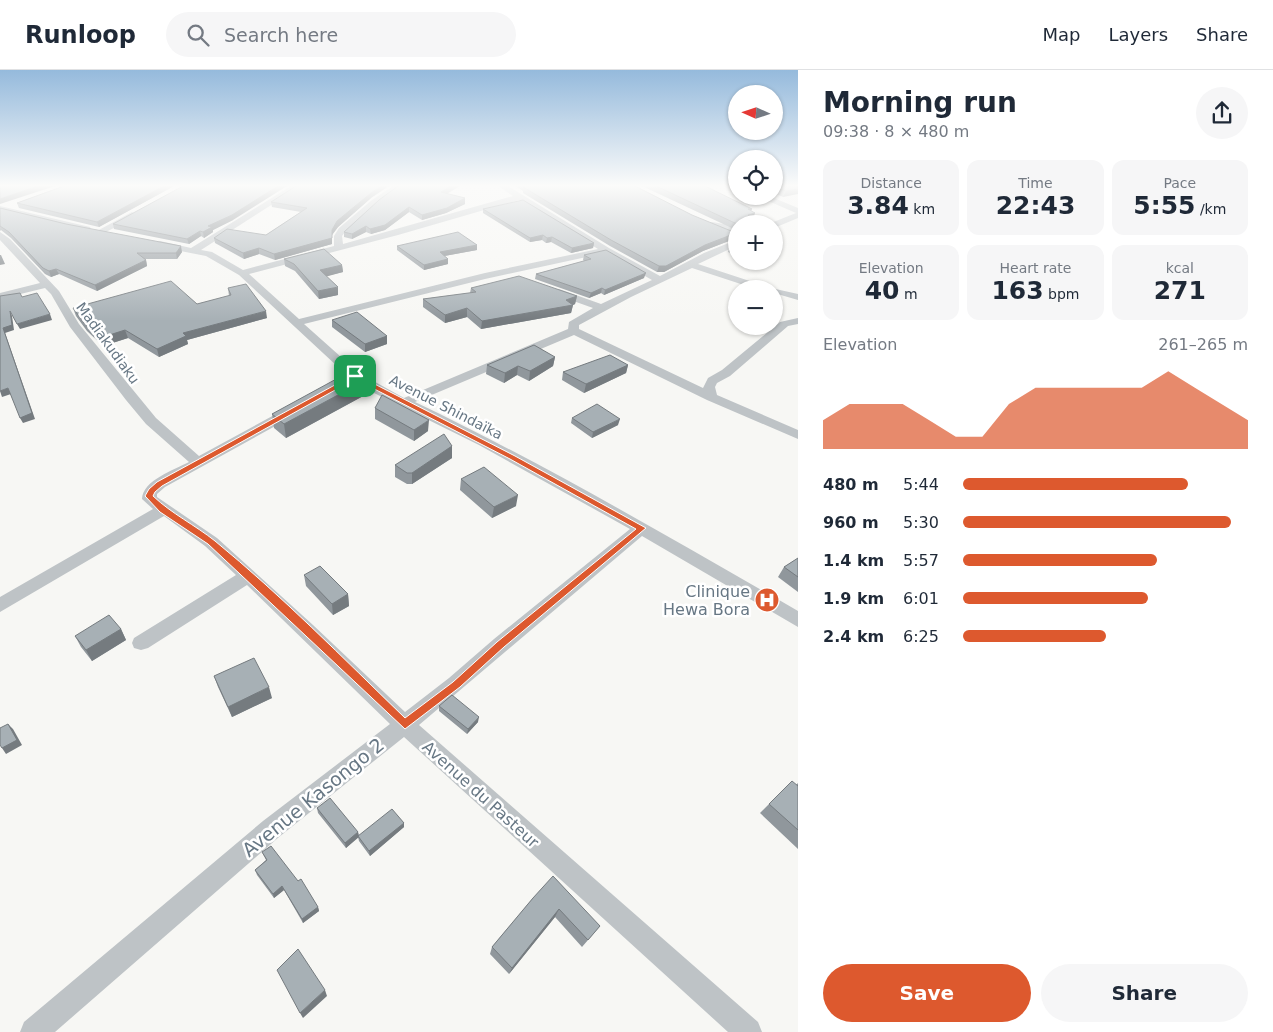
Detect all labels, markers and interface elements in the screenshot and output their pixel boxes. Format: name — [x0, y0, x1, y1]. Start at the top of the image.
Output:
search box — [166, 12, 516, 57]
text: Runloop — [25, 21, 136, 49]
icon: search — [184, 21, 212, 49]
text: Search here — [224, 24, 338, 46]
text: Map — [1042, 24, 1080, 45]
text: Layers — [1108, 24, 1168, 45]
text: Share — [1196, 24, 1248, 45]
north arrow — [728, 85, 782, 140]
map controls — [728, 85, 783, 335]
text: Morning run — [823, 86, 1017, 119]
button: share — [1196, 87, 1248, 139]
text: 09:38 · 8 × 480 m — [823, 122, 969, 141]
button: locate — [728, 150, 783, 205]
text: Distance — [861, 175, 922, 191]
text: Time — [1018, 175, 1053, 191]
text: Pace — [1163, 175, 1196, 191]
text: 3.84 — [847, 191, 909, 220]
text: 22:43 — [996, 191, 1075, 220]
text: 5:55 — [1133, 191, 1195, 220]
text: km — [909, 201, 935, 217]
text: /km — [1195, 201, 1226, 217]
button: + — [728, 215, 783, 270]
text: Elevation — [859, 260, 924, 276]
text: Heart rate — [1000, 260, 1071, 276]
text: kcal — [1166, 260, 1194, 276]
text: 40 — [865, 276, 900, 305]
text: 163 — [991, 276, 1044, 305]
text: 271 — [1154, 276, 1206, 305]
button: − — [728, 280, 783, 335]
text: m — [900, 286, 918, 302]
text: bpm — [1044, 286, 1080, 302]
street label: Madiakudiaku — [73, 299, 143, 387]
text: Elevation — [823, 335, 897, 354]
text: 261–265 m — [1158, 335, 1248, 354]
pin — [334, 355, 376, 397]
icon: arrive — [341, 362, 369, 390]
street label: Avenue Shindaïka — [387, 372, 505, 442]
text: 480 m — [823, 475, 879, 494]
text: 5:44 — [903, 475, 939, 494]
text: 960 m — [823, 513, 879, 532]
text: 5:30 — [903, 513, 939, 532]
text: 1.4 km — [823, 551, 884, 570]
text: 5:57 — [903, 551, 939, 570]
place label: Clinique Hewa Bora — [663, 582, 750, 619]
hospital icon: Clinique Hewa Bora — [754, 587, 780, 613]
text: 1.9 km — [823, 589, 884, 608]
text: 6:01 — [903, 589, 939, 608]
text: 2.4 km — [823, 627, 884, 646]
text: 6:25 — [903, 627, 939, 646]
street label: Avenue Kasongo 2 — [238, 733, 388, 861]
street label: Avenue du Pasteur — [419, 737, 543, 852]
button: Save — [823, 964, 1031, 1022]
button: Share — [1041, 964, 1248, 1022]

